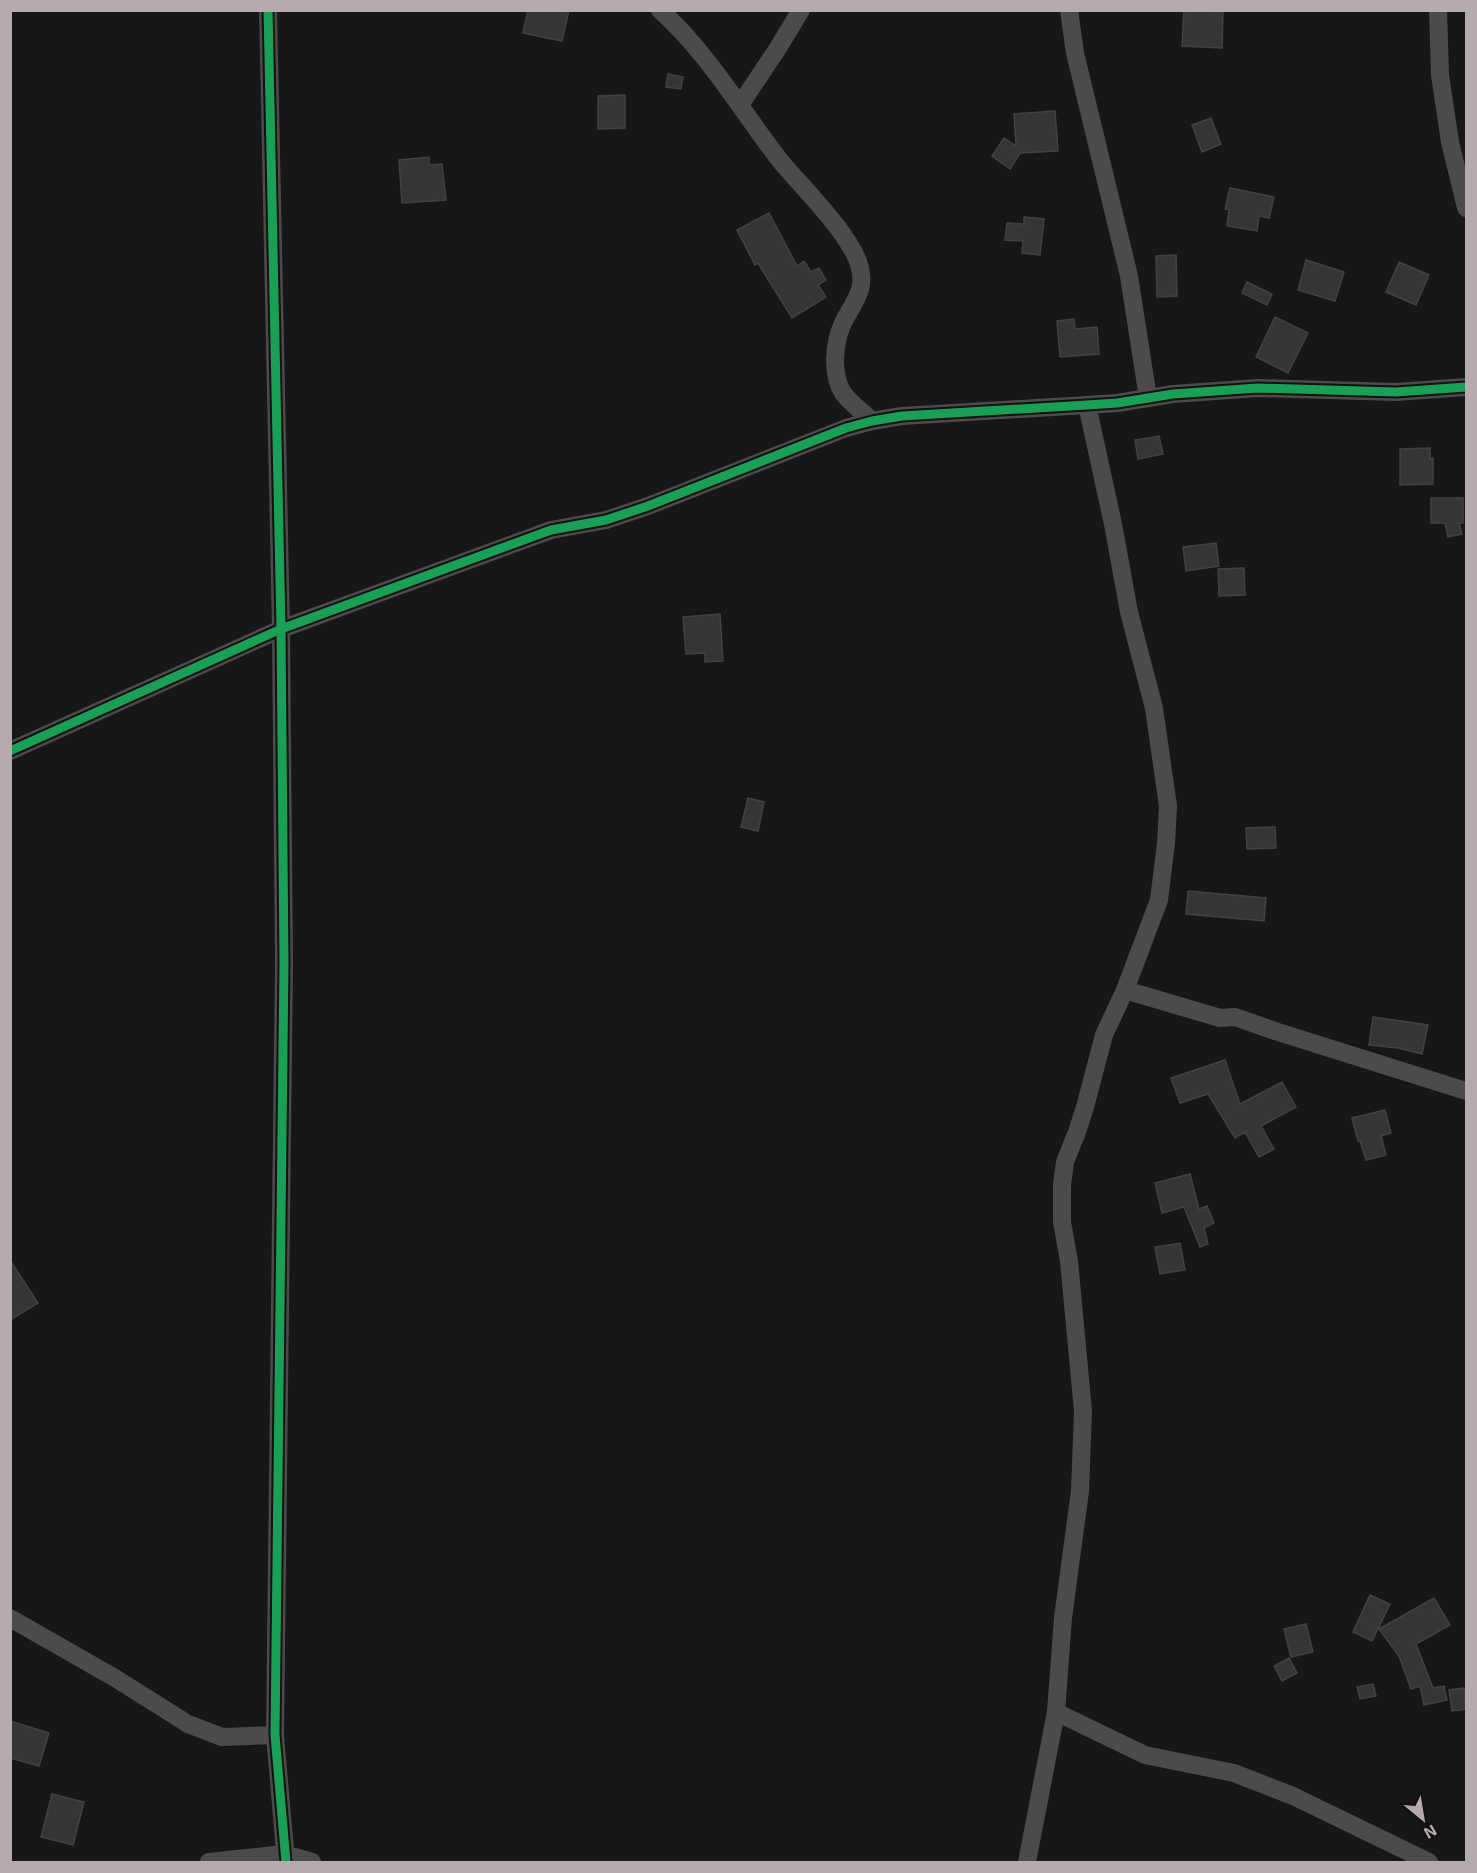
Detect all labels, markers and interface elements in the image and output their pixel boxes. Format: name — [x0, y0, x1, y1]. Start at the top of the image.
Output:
north arrow — [1393, 1789, 1453, 1849]
text: N — [1421, 1821, 1441, 1844]

